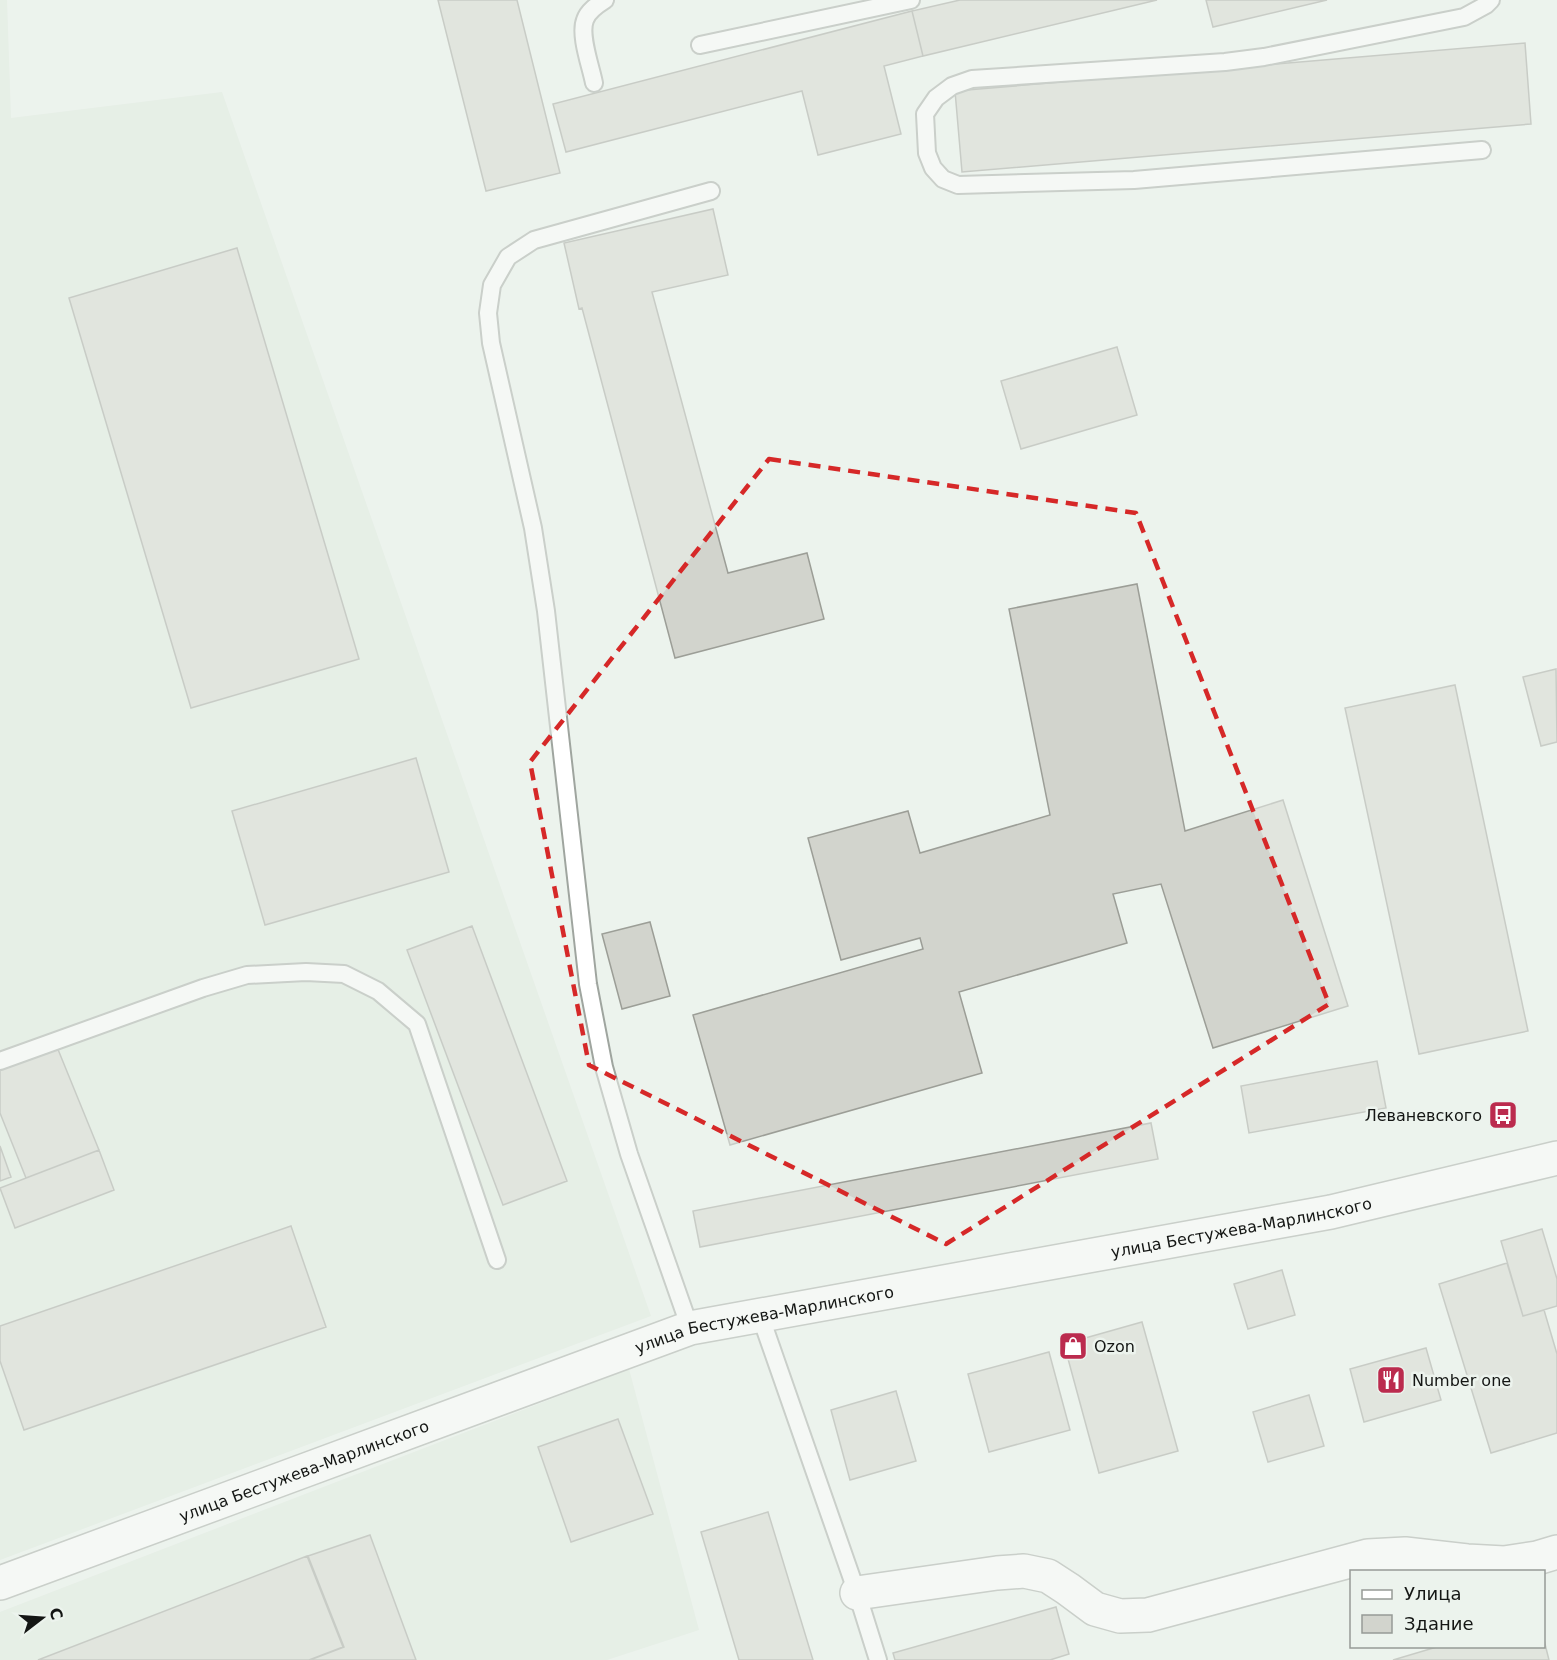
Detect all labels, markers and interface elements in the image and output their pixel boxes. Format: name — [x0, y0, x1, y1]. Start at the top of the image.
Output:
bus stop icon: Леваневского — [1487, 1099, 1519, 1131]
place label: Леваневского — [1365, 1106, 1482, 1125]
street label: улица Бестужева-Марлинского — [1109, 1193, 1374, 1261]
street label: улица Бестужева-Марлинского — [632, 1282, 895, 1357]
shop icon: Ozon — [1057, 1330, 1089, 1362]
place label: Ozon — [1094, 1337, 1135, 1356]
restaurant icon: Number one — [1375, 1364, 1407, 1396]
place label: Number one — [1412, 1371, 1511, 1390]
street label: улица Бестужева-Марлинского — [176, 1416, 431, 1526]
legend — [1350, 1570, 1545, 1648]
text: Улица — [1404, 1583, 1461, 1604]
north arrow — [12, 1588, 72, 1648]
text: С — [45, 1605, 67, 1622]
text: Здание — [1404, 1613, 1474, 1634]

